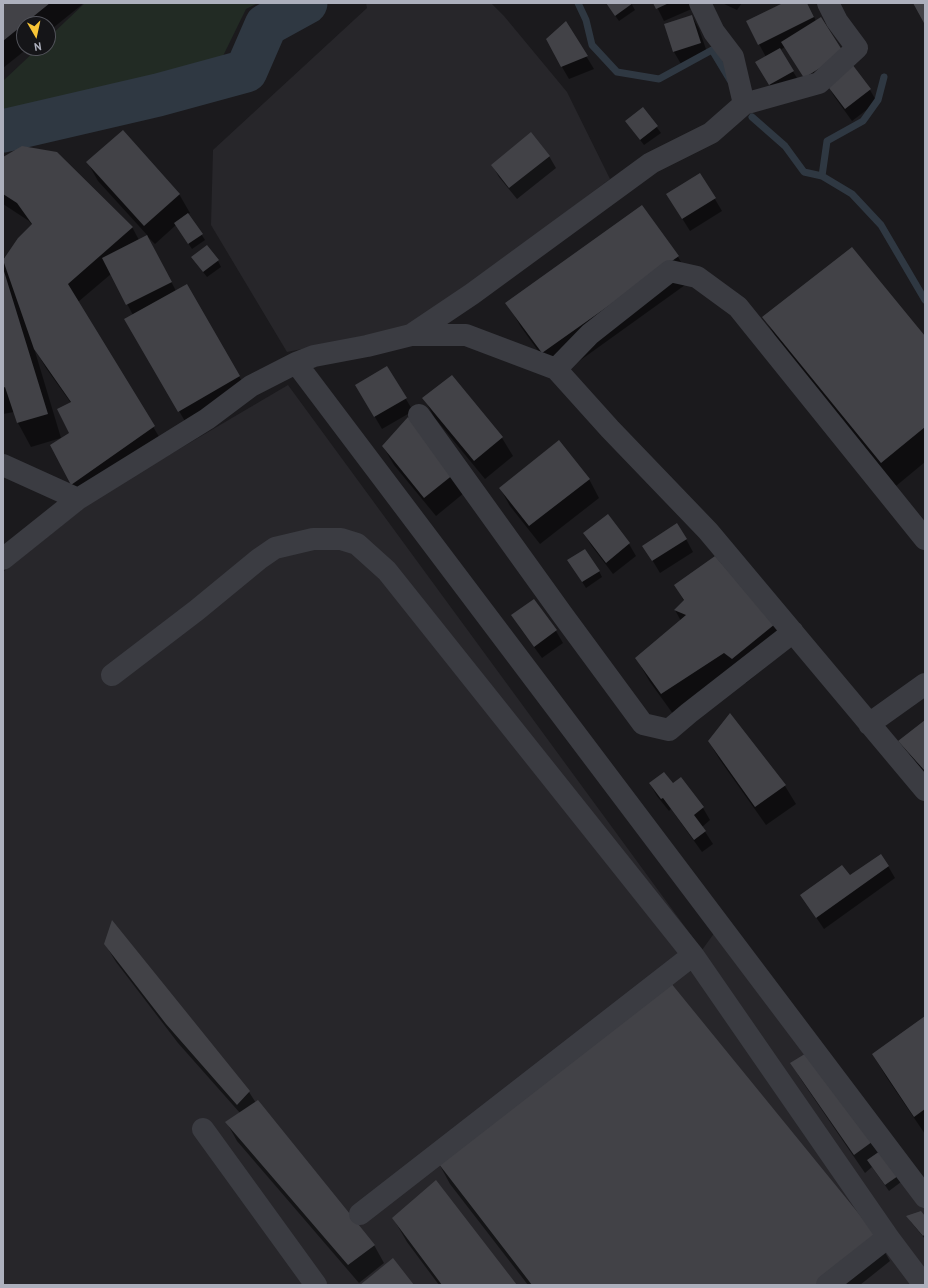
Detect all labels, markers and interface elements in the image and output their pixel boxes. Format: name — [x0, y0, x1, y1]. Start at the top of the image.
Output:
north arrow — [16, 16, 56, 56]
text: N — [33, 39, 42, 54]

